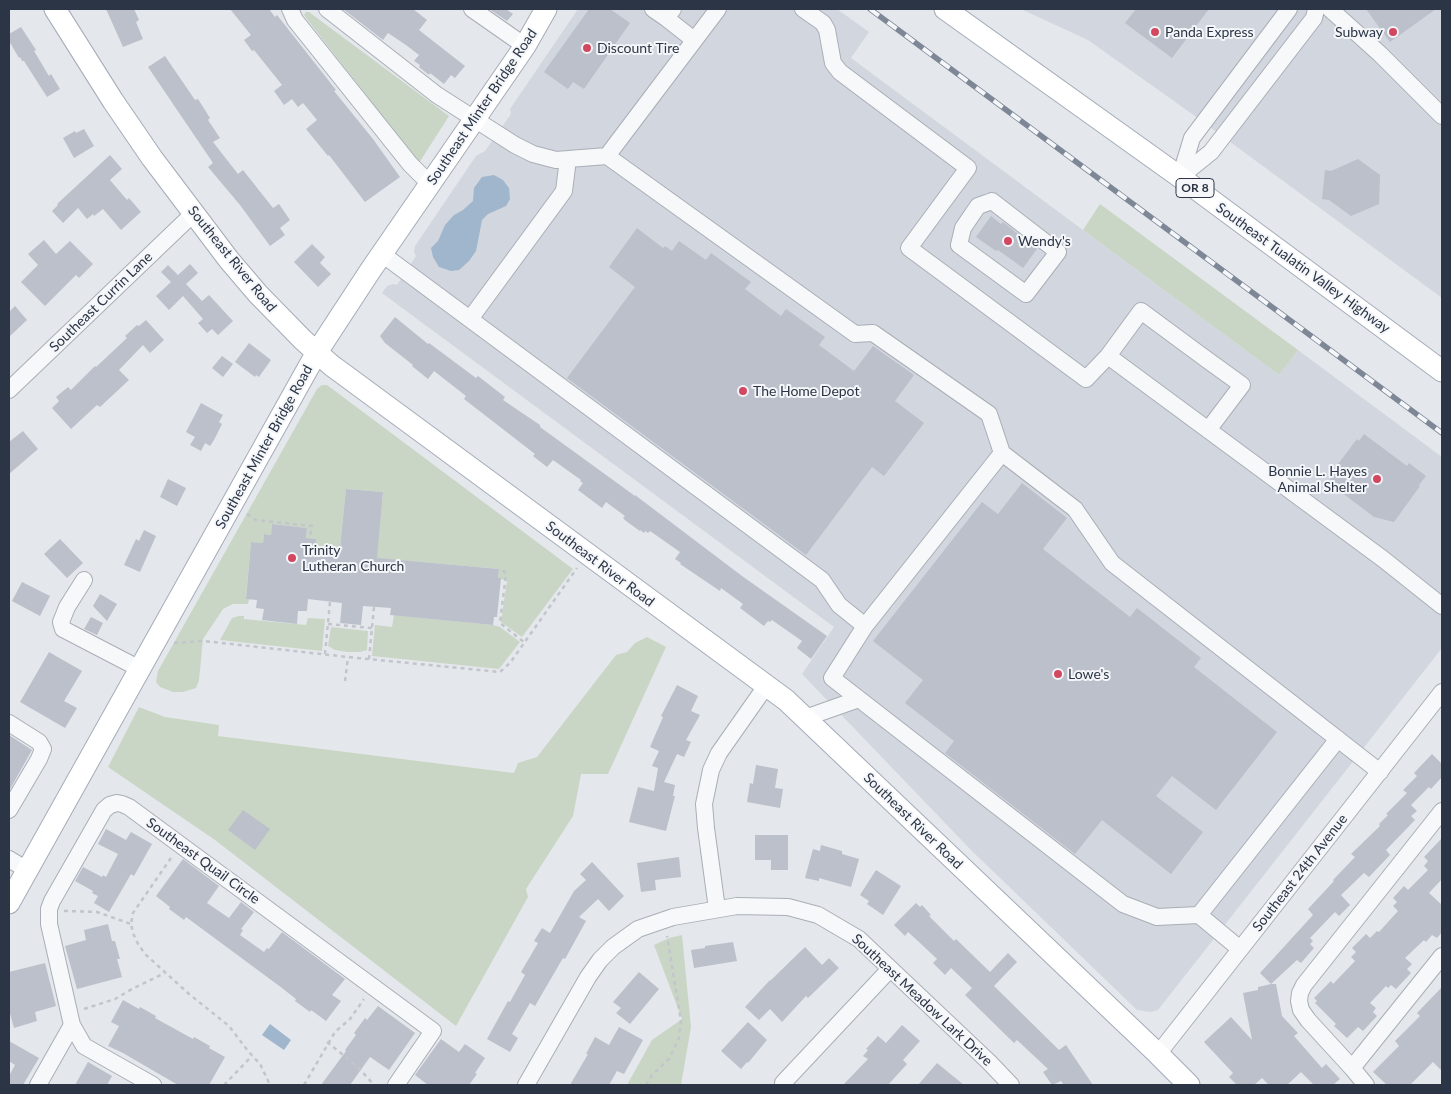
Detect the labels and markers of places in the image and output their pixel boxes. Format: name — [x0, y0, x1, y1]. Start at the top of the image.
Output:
place label: Panda Express — [1165, 24, 1254, 40]
place label: Subway — [1335, 24, 1383, 40]
marker: Panda Express — [1149, 26, 1161, 38]
marker: Subway — [1387, 26, 1399, 38]
place label: Discount Tire — [597, 40, 679, 56]
marker: Discount Tire — [581, 42, 593, 54]
place label: Wendy's — [1018, 233, 1071, 249]
marker: Wendy's — [1002, 235, 1014, 247]
place label: The Home Depot — [753, 383, 859, 399]
marker: The Home Depot — [737, 385, 749, 397]
place label: Bonnie L. Hayes Animal Shelter — [1268, 463, 1367, 496]
marker: Bonnie L. Hayes Animal Shelter — [1371, 473, 1383, 485]
place label: Trinity Lutheran Church — [302, 542, 404, 574]
marker: Trinity Lutheran Church — [286, 552, 298, 564]
place label: Lowe's — [1068, 666, 1109, 682]
marker: Lowe's — [1052, 668, 1064, 680]

